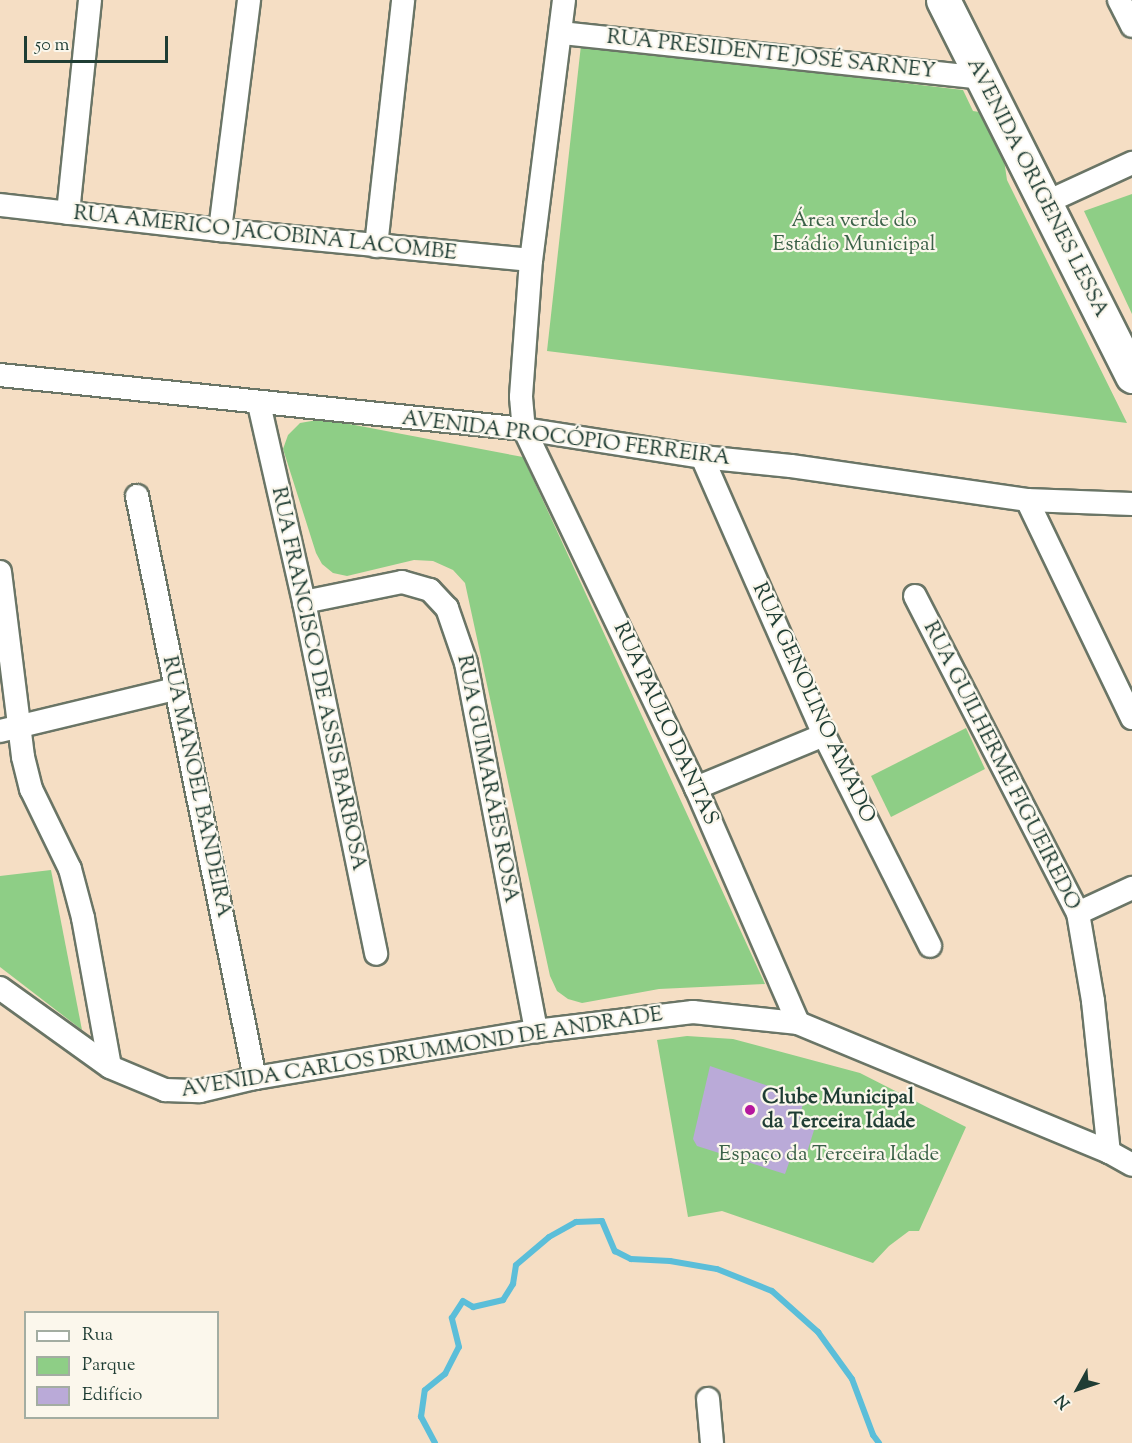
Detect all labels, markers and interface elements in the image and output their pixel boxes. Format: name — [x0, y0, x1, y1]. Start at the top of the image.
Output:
scale bar — [27, 24, 171, 62]
street label: RUA PRESIDENTE JOSÉ SARNEY — [605, 25, 937, 85]
text: 50 m — [35, 33, 69, 59]
street label: AVENIDA ORIGENES LESSA — [961, 54, 1113, 322]
street label: RUA AMERICO JACOBINA LACOMBE — [72, 201, 458, 267]
park label: Área verde do Estádio Municipal — [772, 208, 936, 258]
street label: AVENIDA PROCÓPIO FERREIRA — [400, 406, 732, 472]
street label: RUA FRANCISCO DE ASSIS BARBOSA — [265, 485, 371, 873]
street label: RUA GENOLINO AMADO — [746, 579, 880, 827]
street label: RUA GUILHERME FIGUEIREDO — [917, 617, 1085, 915]
street label: RUA PAULO DANTAS — [607, 619, 723, 829]
street label: RUA GUIMARÃES ROSA — [451, 653, 523, 905]
street label: RUA MANOEL BANDEIRA — [156, 654, 236, 920]
street label: AVENIDA CARLOS DRUMMOND DE ANDRADE — [179, 1002, 665, 1104]
place label: Clube Municipal da Terceira Idade — [762, 1085, 915, 1135]
marker: Clube Municipal da Terceira Idade — [743, 1103, 757, 1117]
park label: Espaço da Terceira Idade — [719, 1142, 939, 1168]
legend — [24, 1311, 219, 1419]
text: Rua — [82, 1323, 113, 1349]
text: Parque — [82, 1353, 135, 1379]
north arrow — [1048, 1359, 1108, 1419]
text: Edifício — [82, 1383, 142, 1409]
text: N — [1051, 1389, 1077, 1413]

